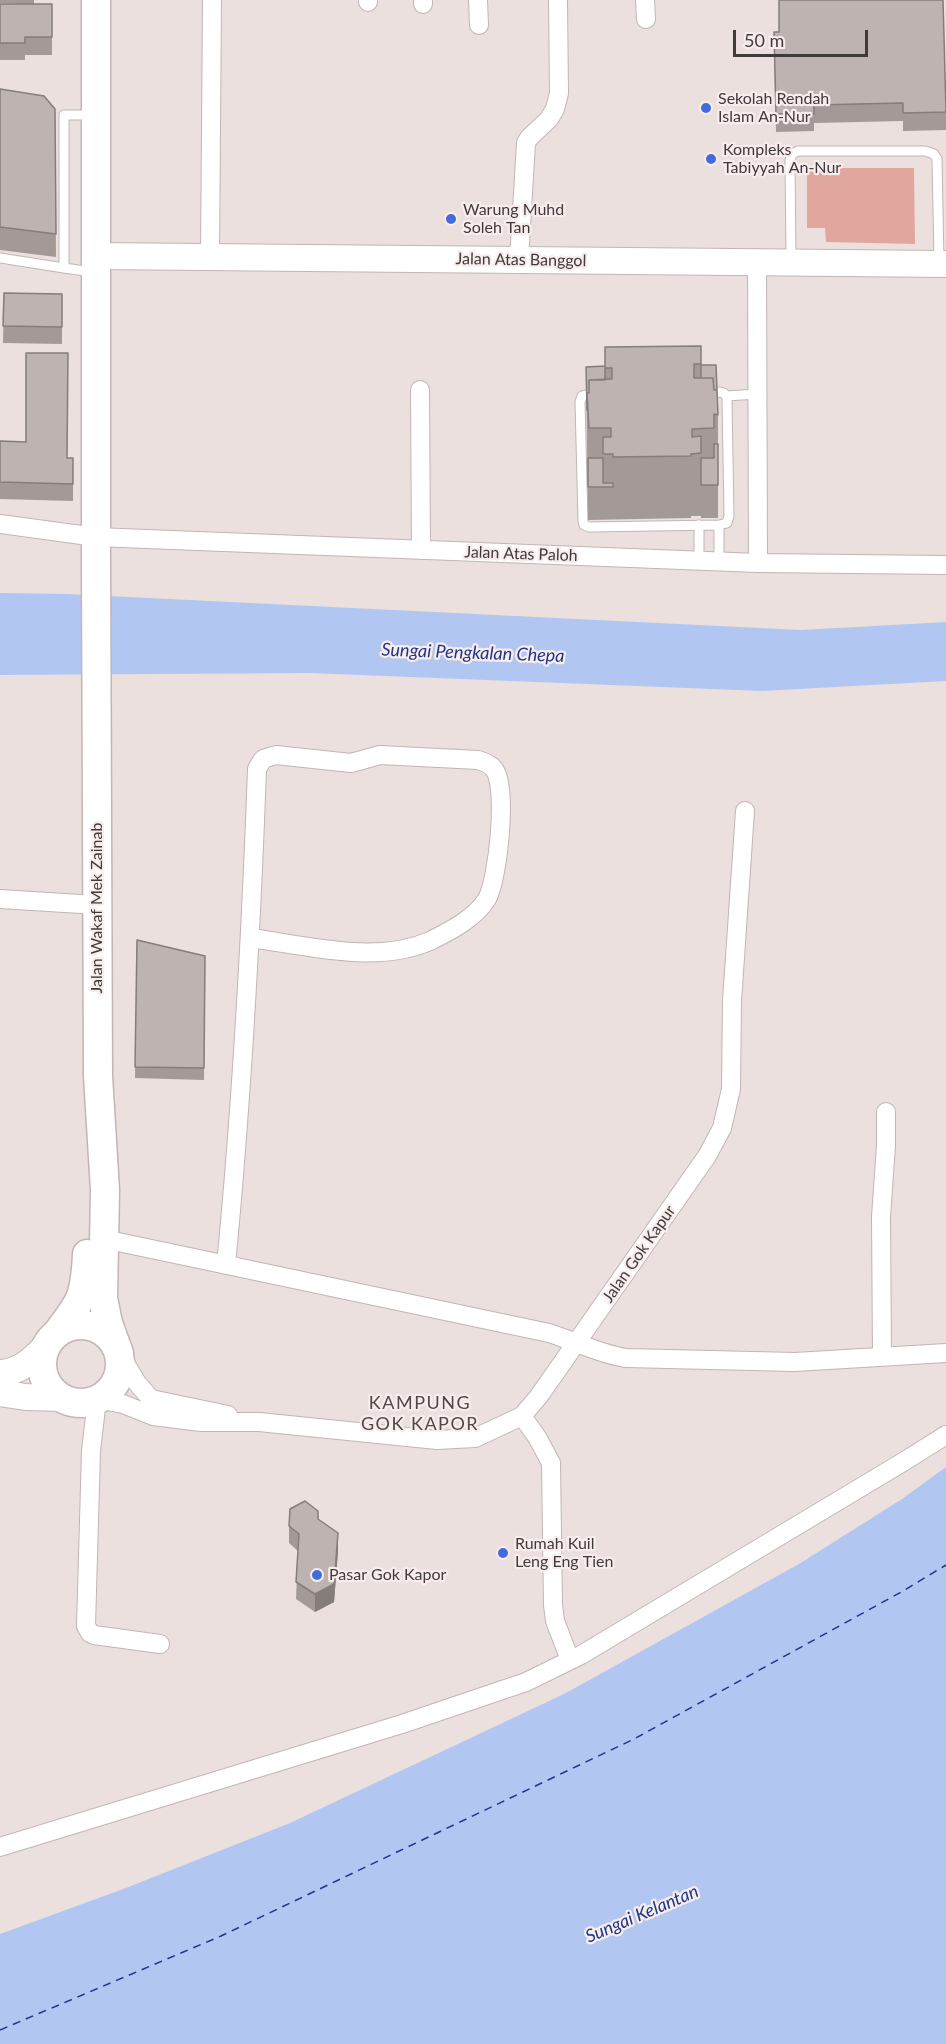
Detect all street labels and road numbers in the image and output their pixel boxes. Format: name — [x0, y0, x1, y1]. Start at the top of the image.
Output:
street label: Jalan Atas Banggol — [456, 249, 586, 271]
street label: Jalan Atas Paloh — [464, 542, 578, 566]
street label: Jalan Wakaf Mek Zainab — [87, 823, 107, 993]
street label: Jalan Gok Kapur — [598, 1202, 680, 1306]

